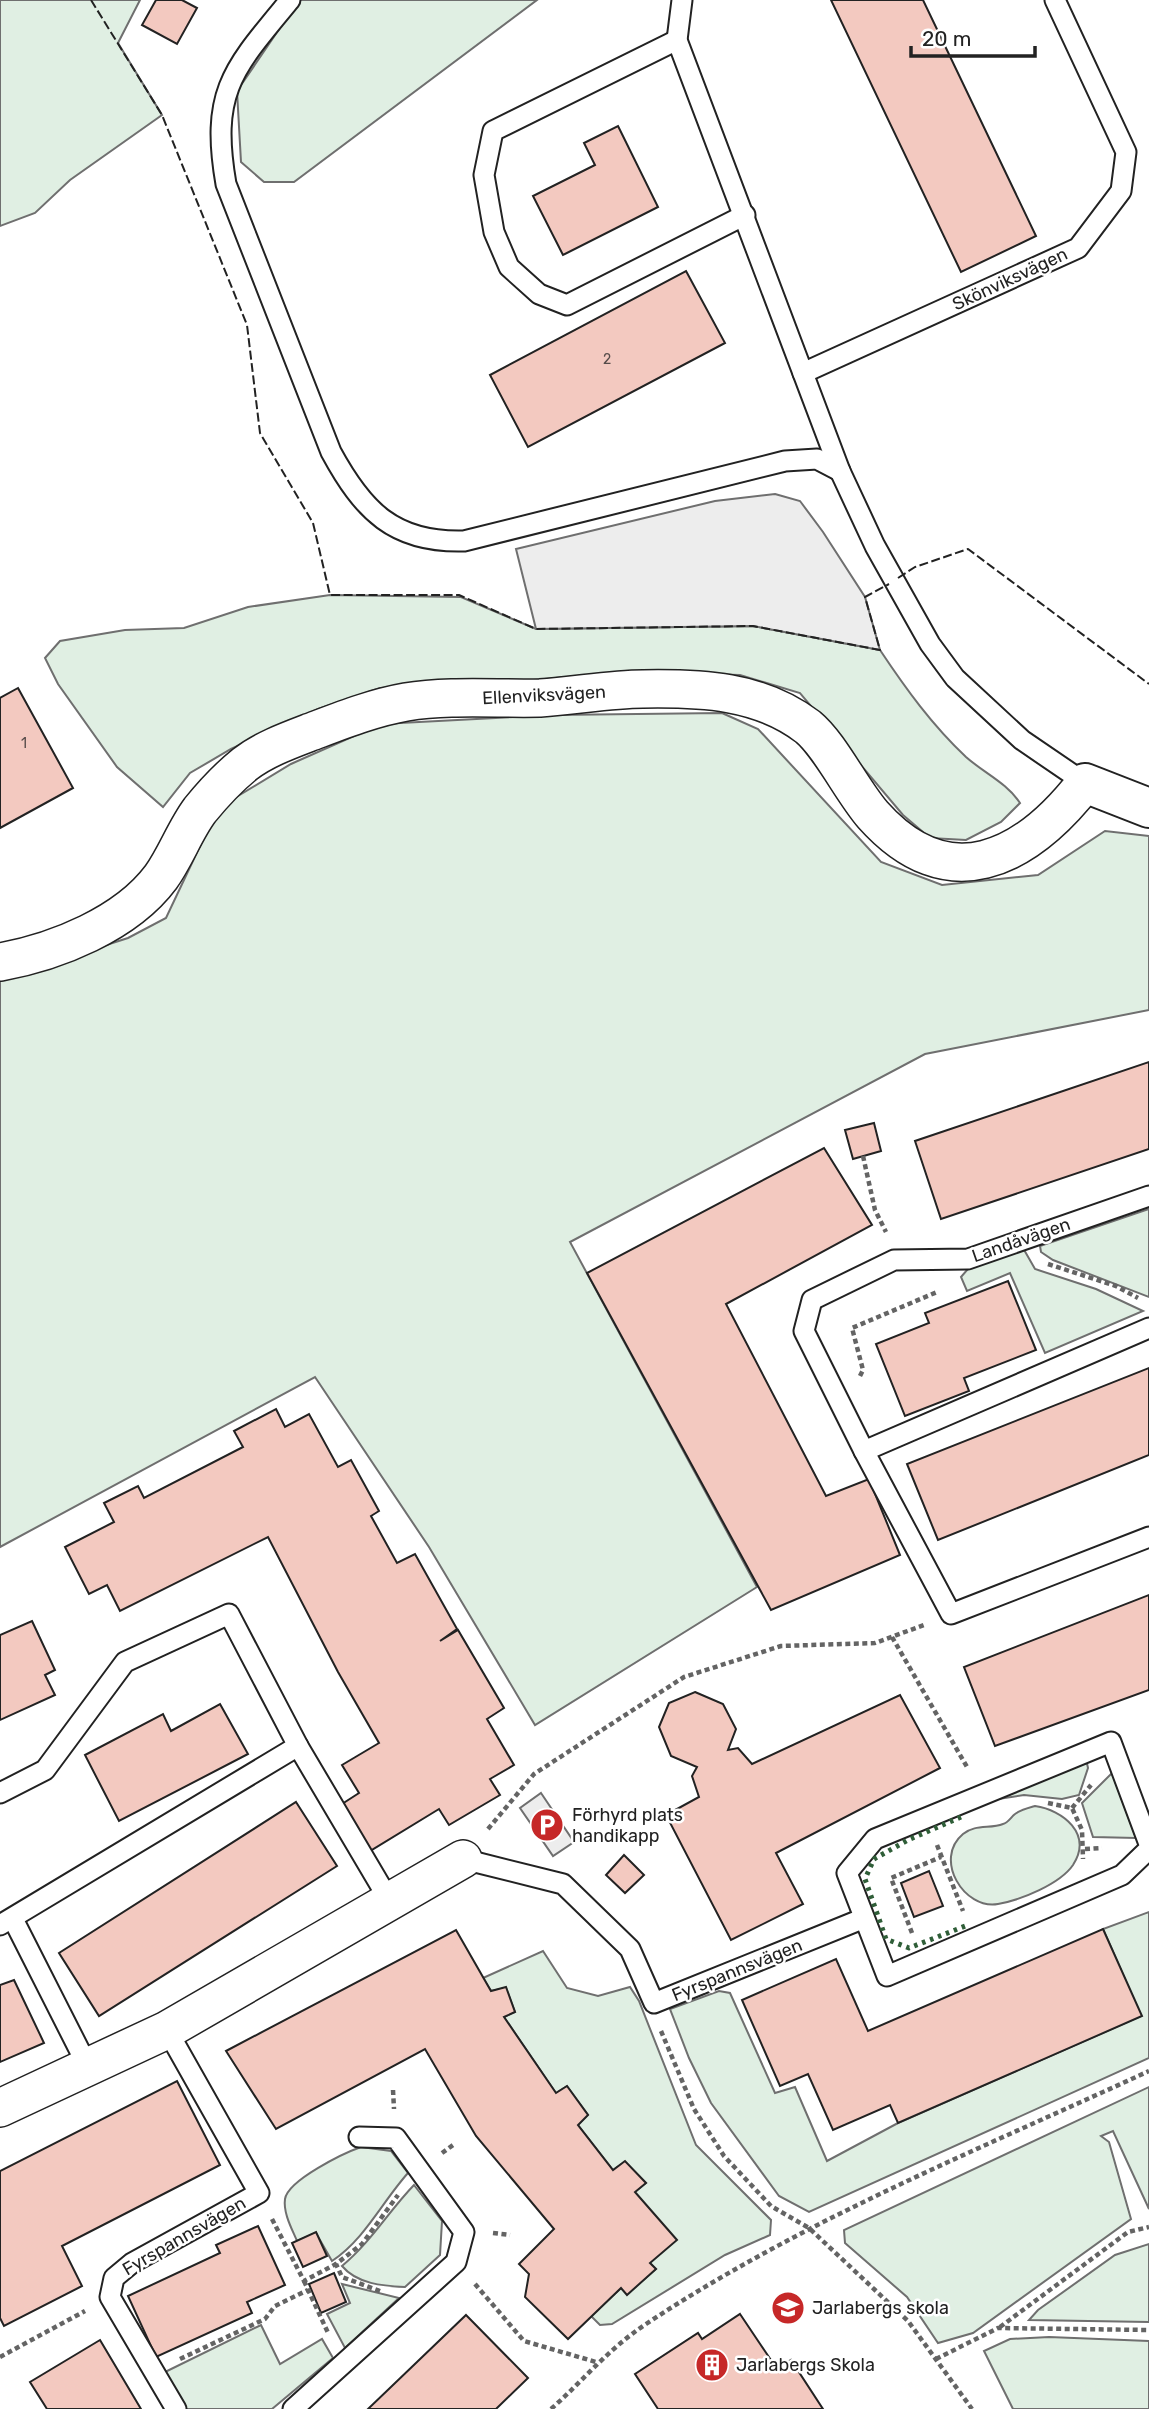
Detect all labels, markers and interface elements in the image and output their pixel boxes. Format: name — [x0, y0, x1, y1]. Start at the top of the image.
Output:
scale bar — [911, 14, 1035, 58]
text: 20 m — [922, 26, 971, 51]
street label: Skönviksvägen — [949, 243, 1071, 315]
house number: 2 — [603, 351, 611, 368]
street label: Ellenviksvägen — [482, 681, 606, 709]
house number: 1 — [21, 735, 27, 752]
street label: Landåvägen — [969, 1213, 1073, 1267]
place label: Förhyrd plats handikapp — [572, 1804, 683, 1847]
parking icon: Förhyrd plats handikapp — [528, 1806, 566, 1844]
street label: Fyrspannsvägen — [669, 1934, 805, 2006]
street label: Fyrspannsvägen — [118, 2192, 250, 2280]
school or university icon: Jarlabergs skola — [769, 2289, 807, 2327]
place label: Jarlabergs skola — [812, 2297, 949, 2319]
building icon: Jarlabergs Skola — [693, 2346, 731, 2384]
place label: Jarlabergs Skola — [736, 2354, 875, 2376]

